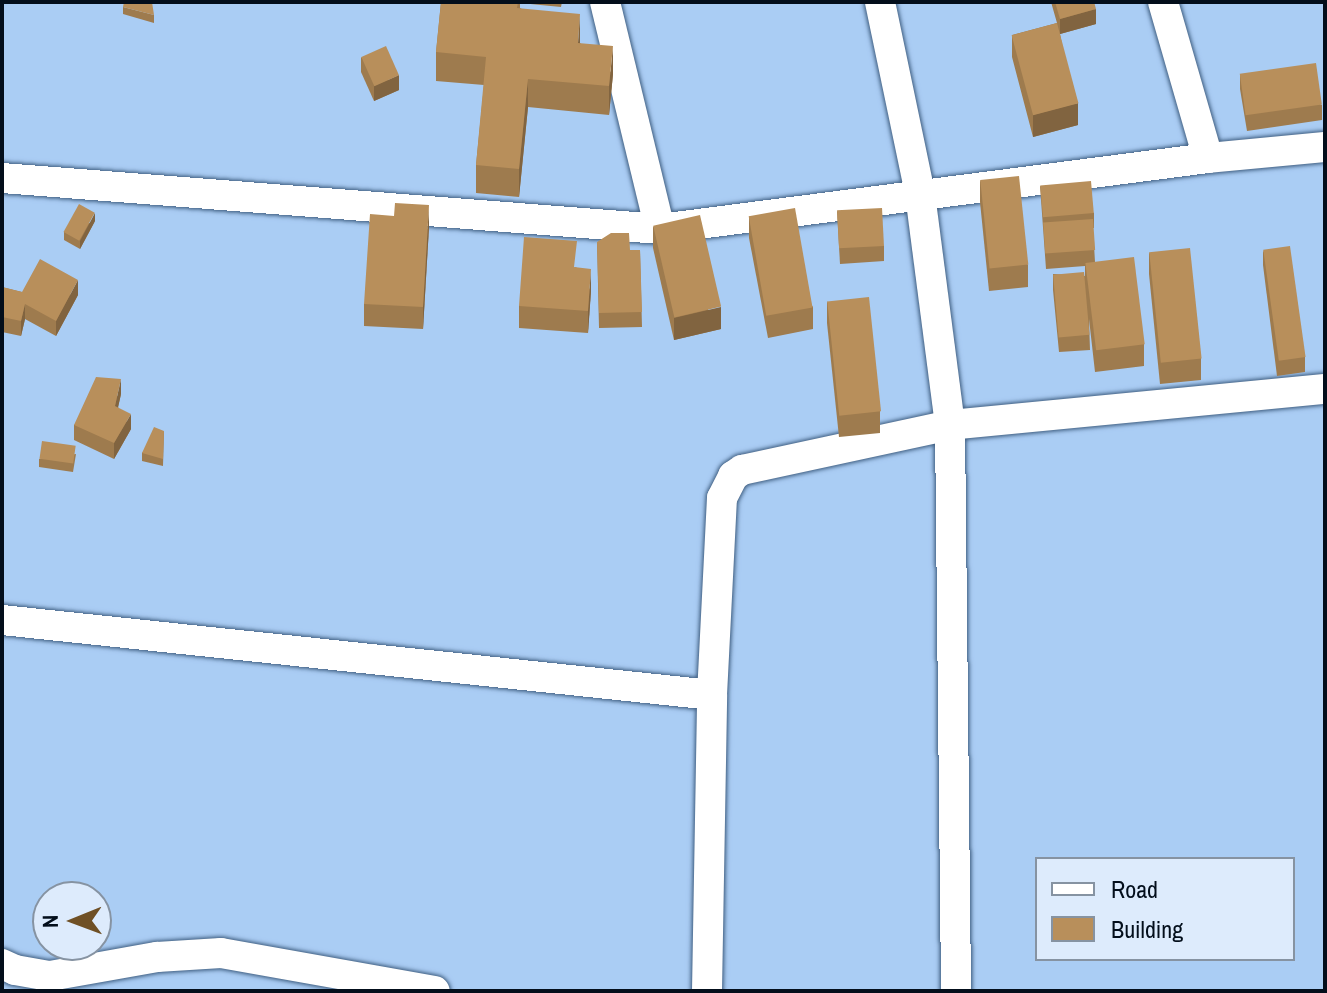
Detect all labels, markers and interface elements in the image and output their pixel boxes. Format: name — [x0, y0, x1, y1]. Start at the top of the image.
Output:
legend — [1035, 857, 1295, 961]
text: Road — [1111, 873, 1158, 905]
north arrow — [32, 881, 112, 961]
text: Building — [1111, 913, 1183, 945]
text: N — [35, 915, 65, 928]

